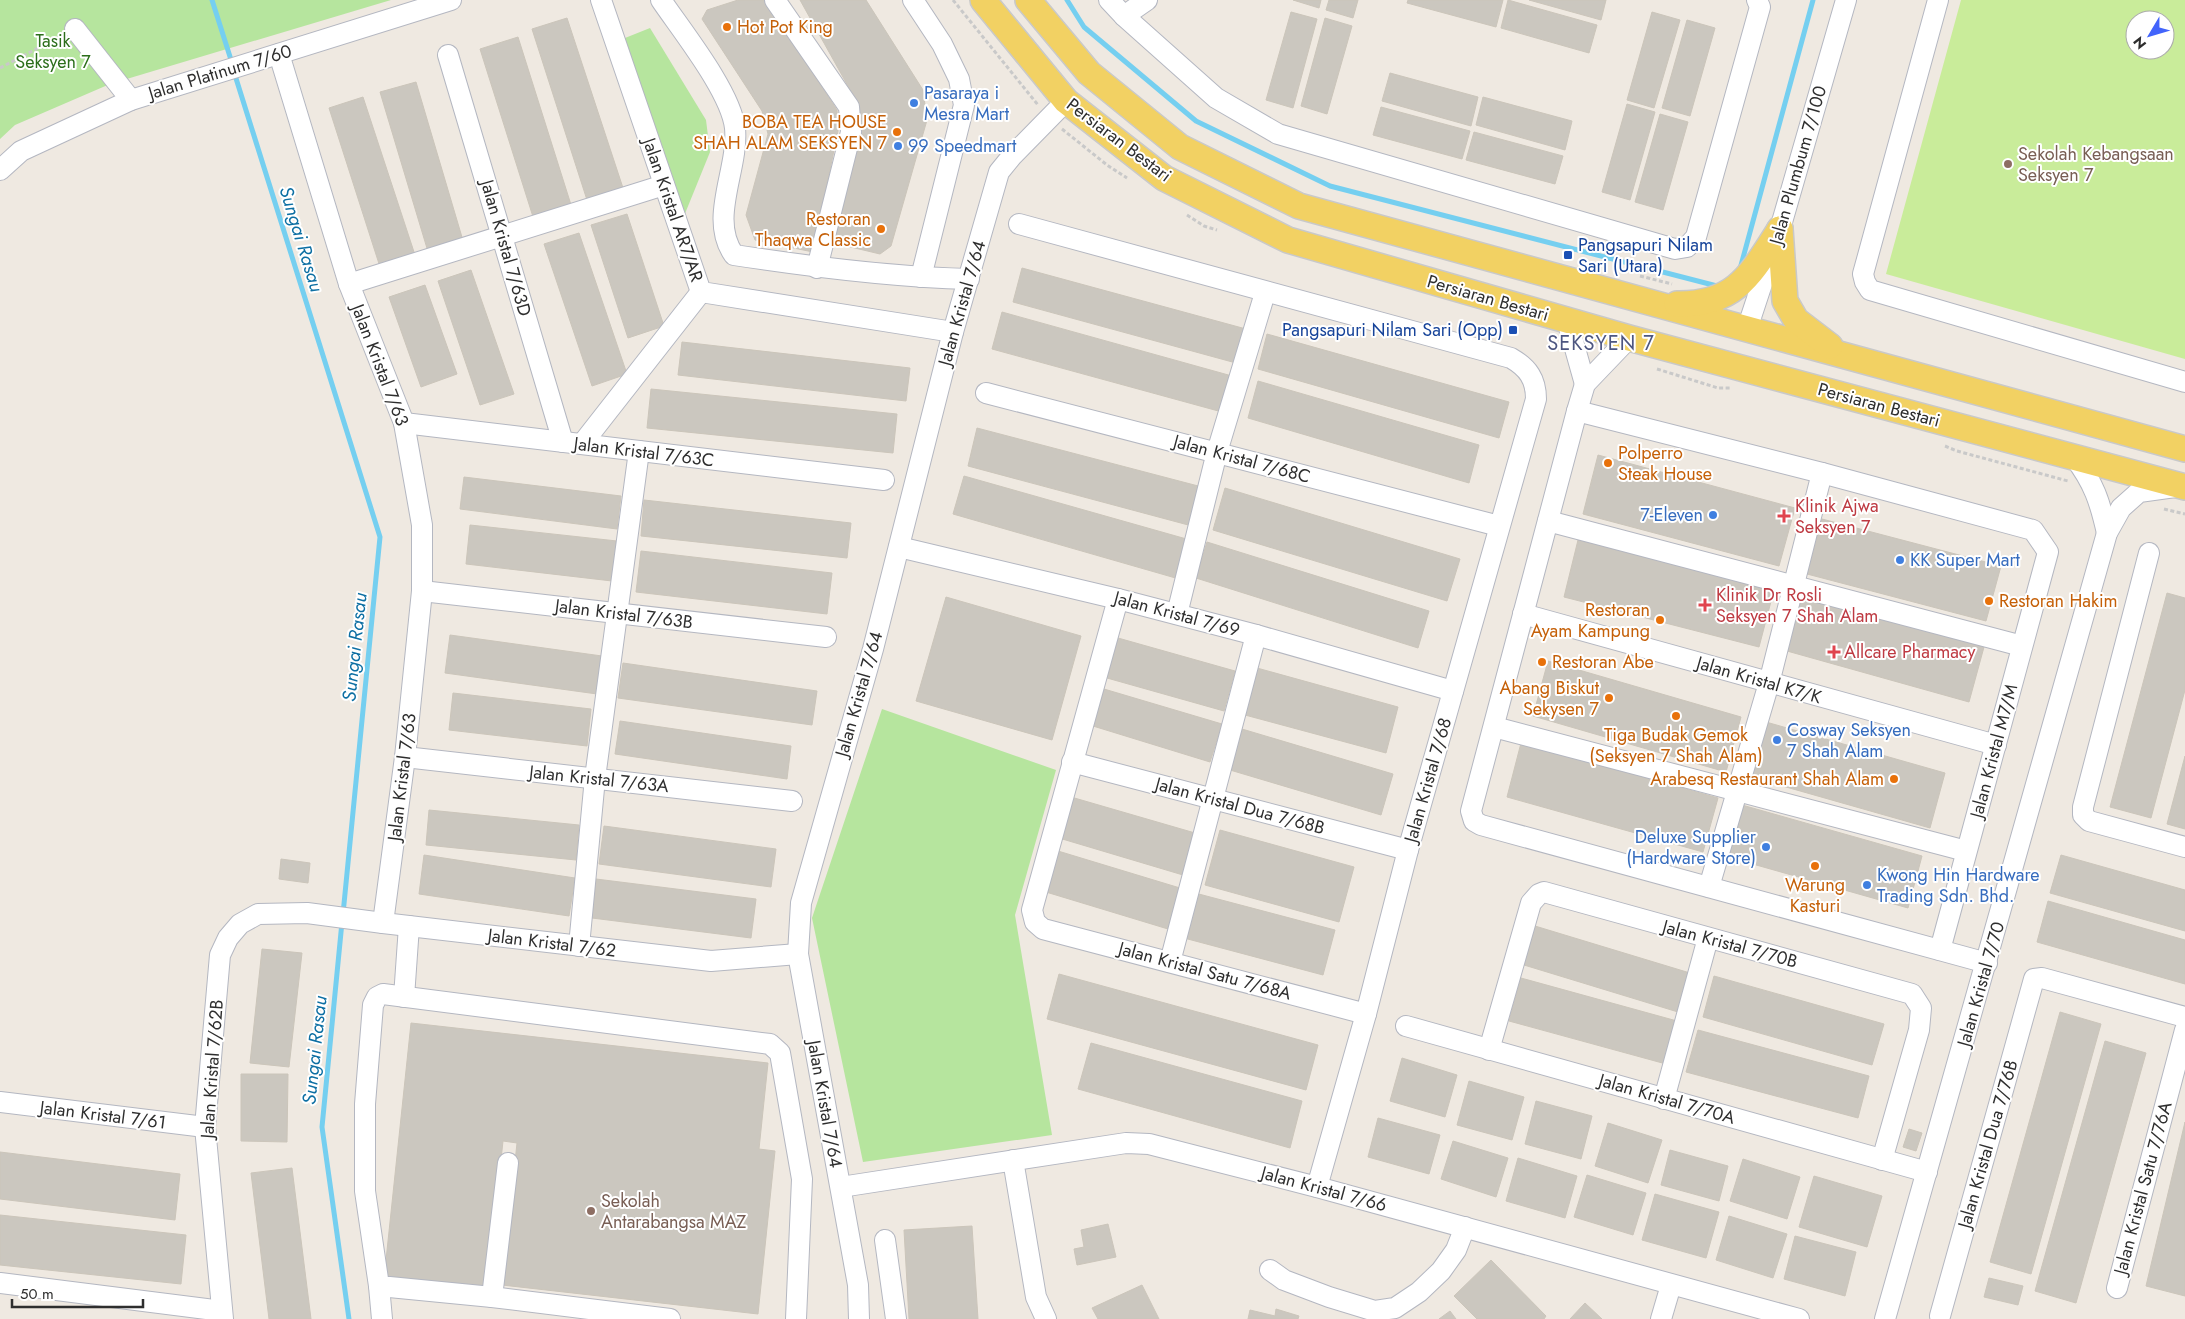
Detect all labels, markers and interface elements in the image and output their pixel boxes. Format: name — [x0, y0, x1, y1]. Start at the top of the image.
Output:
north arrow — [2125, 10, 2175, 60]
place label: Hot Pot King — [737, 14, 833, 40]
marker: Hot Pot King — [721, 21, 733, 33]
park label: Tasik Seksyen 7 — [15, 28, 91, 75]
text: N — [2128, 32, 2151, 54]
street label: Jalan Platinum 7/60 — [143, 38, 295, 107]
place label: Pasaraya i Mesra Mart — [924, 80, 1010, 127]
street label: Jalan Plumbum 7/100 — [1762, 82, 1833, 249]
street label: Persiaran Bestari — [1061, 92, 1177, 188]
marker: Pasaraya i Mesra Mart — [908, 97, 920, 109]
place label: BOBA TEA HOUSE SHAH ALAM SEKSYEN 7 — [693, 109, 888, 156]
marker: BOBA TEA HOUSE SHAH ALAM SEKSYEN 7 — [891, 126, 903, 138]
street label: Jalan Kristal AR7/AR — [636, 133, 710, 285]
place label: 99 Speedmart — [908, 133, 1017, 159]
marker: 99 Speedmart — [892, 140, 904, 152]
place label: Sekolah Kebangsaan Seksyen 7 — [2018, 141, 2174, 188]
marker: Sekolah Kebangsaan Seksyen 7 — [2002, 158, 2014, 170]
street label: Jalan Kristal 7/63D — [474, 175, 538, 319]
water label: Sungai Rasau — [273, 183, 331, 296]
place label: Restoran Thaqwa Classic — [755, 206, 871, 253]
marker: Restoran Thaqwa Classic — [875, 223, 887, 235]
place label: Pangsapuri Nilam Sari (Utara) — [1578, 232, 1713, 279]
street label: Jalan Kristal 7/64 — [931, 237, 992, 371]
marker: Pangsapuri Nilam Sari (Utara) — [1562, 249, 1574, 261]
street label: Persiaran Bestari — [1424, 268, 1552, 328]
street label: Jalan Kristal 7/63 — [344, 298, 415, 430]
place label: Pangsapuri Nilam Sari (Opp) — [1282, 317, 1503, 343]
marker: Pangsapuri Nilam Sari (Opp) — [1507, 324, 1519, 336]
district label: SEKSYEN 7 — [1547, 329, 1655, 358]
street label: Persiaran Bestari — [1815, 376, 1943, 434]
street label: Jalan Kristal 7/68C — [1169, 428, 1313, 490]
street label: Jalan Kristal 7/63C — [571, 430, 715, 473]
place label: Polperro Steak House — [1618, 440, 1712, 487]
marker: Polperro Steak House — [1602, 457, 1614, 469]
place label: Klinik Ajwa Seksyen 7 — [1795, 493, 1879, 540]
place label: 7-Eleven — [1640, 502, 1703, 528]
marker: 7-Eleven — [1707, 509, 1719, 521]
marker: Klinik Ajwa Seksyen 7 — [1777, 509, 1791, 523]
place label: KK Super Mart — [1910, 547, 2021, 573]
marker: KK Super Mart — [1894, 554, 1906, 566]
place label: Klinik Dr Rosli Seksyen 7 Shah Alam — [1716, 582, 1878, 629]
street label: Jalan Kristal 7/69 — [1109, 584, 1243, 643]
place label: Restoran Hakim — [1999, 588, 2118, 614]
water label: Sungai Rasau — [335, 591, 374, 703]
street label: Jalan Kristal 7/63B — [552, 592, 694, 635]
marker: Restoran Hakim — [1983, 595, 1995, 607]
place label: Restoran Ayam Kampung — [1531, 597, 1650, 644]
marker: Klinik Dr Rosli Seksyen 7 Shah Alam — [1698, 598, 1712, 612]
marker: Restoran Ayam Kampung — [1654, 614, 1666, 626]
street label: Jalan Kristal 7/64 — [828, 628, 889, 762]
place label: Allcare Pharmacy — [1844, 639, 1975, 665]
marker: Allcare Pharmacy — [1828, 646, 1840, 658]
place label: Restoran Abe — [1552, 649, 1654, 675]
street label: Jalan Kristal K7/K — [1692, 649, 1825, 710]
marker: Restoran Abe — [1536, 656, 1548, 668]
place label: Abang Biskut Sekysen 7 — [1500, 675, 1600, 722]
street label: Jalan Kristal M7/M — [1963, 681, 2024, 823]
marker: Abang Biskut Sekysen 7 — [1603, 692, 1615, 704]
marker: Tiga Budak Gemok (Seksyen 7 Shah Alam) — [1670, 710, 1682, 722]
street label: Jalan Kristal 7/63 — [381, 711, 423, 844]
street label: Jalan Kristal 7/68 — [1397, 715, 1458, 847]
place label: Cosway Seksyen 7 Shah Alam — [1787, 717, 1911, 764]
place label: Tiga Budak Gemok (Seksyen 7 Shah Alam) — [1589, 722, 1763, 769]
marker: Cosway Seksyen 7 Shah Alam — [1771, 734, 1783, 746]
street label: Jalan Kristal 7/63A — [526, 759, 670, 799]
place label: Arabesq Restaurant Shah Alam — [1650, 766, 1884, 792]
street label: Jalan Kristal Dua 7/68B — [1151, 770, 1328, 841]
marker: Arabesq Restaurant Shah Alam — [1888, 773, 1900, 785]
place label: Deluxe Supplier (Hardware Store) — [1626, 824, 1757, 871]
marker: Deluxe Supplier (Hardware Store) — [1760, 841, 1772, 853]
marker: Warung Kasturi — [1809, 860, 1821, 872]
place label: Kwong Hin Hardware Trading Sdn. Bhd. — [1877, 862, 2040, 909]
place label: Warung Kasturi — [1785, 872, 1845, 919]
marker: Kwong Hin Hardware Trading Sdn. Bhd. — [1861, 879, 1873, 891]
street label: Jalan Kristal 7/70B — [1658, 913, 1800, 974]
street label: Jalan Kristal 7/70 — [1950, 918, 2011, 1051]
street label: Jalan Kristal 7/62 — [484, 922, 618, 964]
street label: Jalan Kristal Satu 7/68A — [1114, 935, 1294, 1007]
water label: Sungai Rasau — [295, 994, 334, 1106]
street label: Jalan Kristal 7/62B — [194, 999, 230, 1141]
street label: Jalan Kristal 7/64 — [801, 1036, 849, 1170]
street label: Jalan Kristal Dua 7/76B — [1951, 1057, 2024, 1233]
street label: Jalan Kristal 7/70A — [1594, 1067, 1738, 1131]
street label: Jalan Kristal 7/61 — [36, 1094, 168, 1136]
street label: Jalan Kristal Satu 7/76A — [2107, 1099, 2179, 1279]
street label: Jalan Kristal 7/66 — [1256, 1159, 1390, 1218]
place label: Sekolah Antarabangsa MAZ — [601, 1188, 747, 1235]
marker: Sekolah Antarabangsa MAZ — [585, 1205, 597, 1217]
scale bar — [12, 1276, 144, 1308]
text: 50 m — [20, 1283, 54, 1305]

